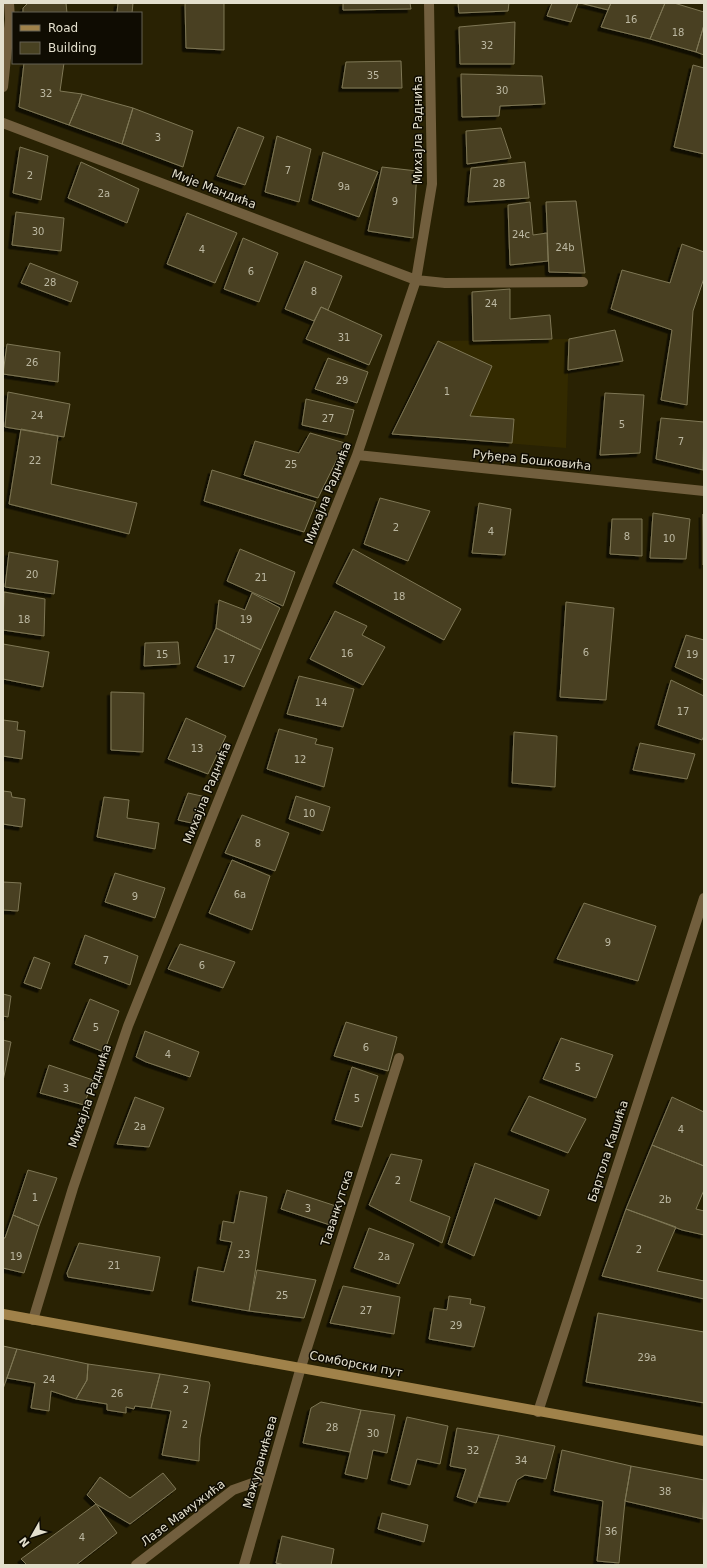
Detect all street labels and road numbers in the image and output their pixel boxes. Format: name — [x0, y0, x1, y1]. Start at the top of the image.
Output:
street label: Михајла Раднића — [411, 76, 425, 184]
street label: Мије Мандића — [170, 166, 258, 212]
street label: Михајла Раднића — [302, 440, 354, 546]
street label: Руђера Бошковића — [472, 447, 592, 473]
street label: Михајла Раднића — [180, 740, 234, 846]
street label: Михајла Раднића — [66, 1042, 114, 1150]
street label: Бартола Кашића — [585, 1098, 631, 1204]
street label: Таванкутска — [318, 1168, 356, 1249]
street label: Сомборски пут — [308, 1348, 404, 1380]
street label: Мажуранићева — [240, 1414, 280, 1510]
street label: Лазе Мамужића — [138, 1477, 228, 1549]

